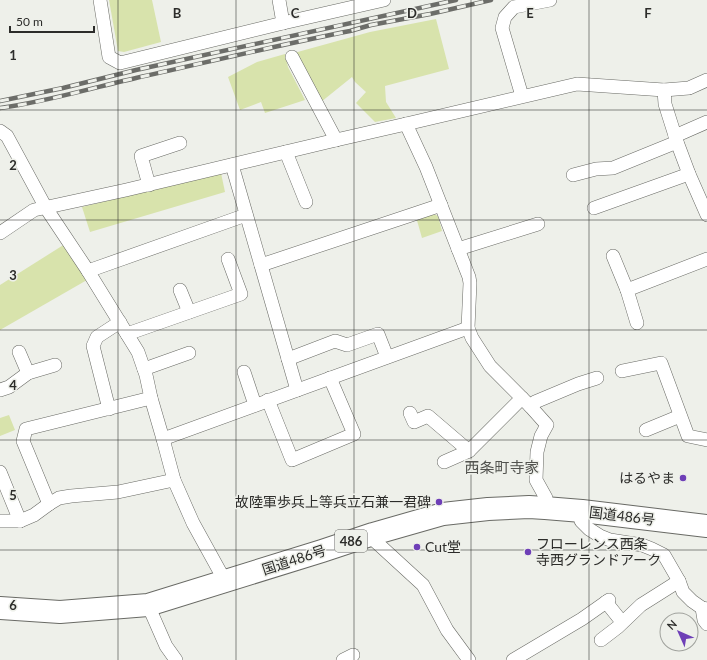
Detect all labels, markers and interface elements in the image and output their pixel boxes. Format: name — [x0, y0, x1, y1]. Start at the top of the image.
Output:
text: B — [173, 5, 182, 21]
text: C — [291, 5, 300, 21]
text: D — [407, 5, 417, 21]
text: E — [526, 5, 534, 21]
text: F — [644, 5, 652, 21]
scale bar — [10, 8, 94, 34]
text: 50 m — [16, 14, 43, 29]
text: 1 — [9, 47, 17, 63]
text: 2 — [9, 157, 17, 173]
text: 3 — [9, 267, 17, 283]
text: 4 — [9, 377, 17, 393]
district label: 西条町寺家 — [464, 458, 540, 476]
place label: はるやま — [619, 469, 675, 486]
marker: はるやま — [678, 473, 688, 483]
text: 5 — [9, 487, 17, 503]
place label: 故陸軍歩兵上等兵立石兼一君碑 — [235, 493, 431, 510]
marker: 故陸軍歩兵上等兵立石兼一君碑 — [434, 497, 444, 507]
street label: 国道486号 — [588, 503, 656, 528]
road number: 486 — [335, 530, 367, 552]
place label: フローレンス西条 寺西グランドアーク — [536, 535, 661, 568]
place label: Cut堂 — [425, 538, 461, 555]
street label: 国道486号 — [260, 541, 328, 578]
marker: Cut堂 — [412, 542, 422, 552]
marker: フローレンス西条 寺西グランドアーク — [523, 547, 533, 557]
text: 6 — [9, 597, 17, 613]
north arrow — [659, 612, 699, 652]
text: N — [664, 617, 679, 632]

